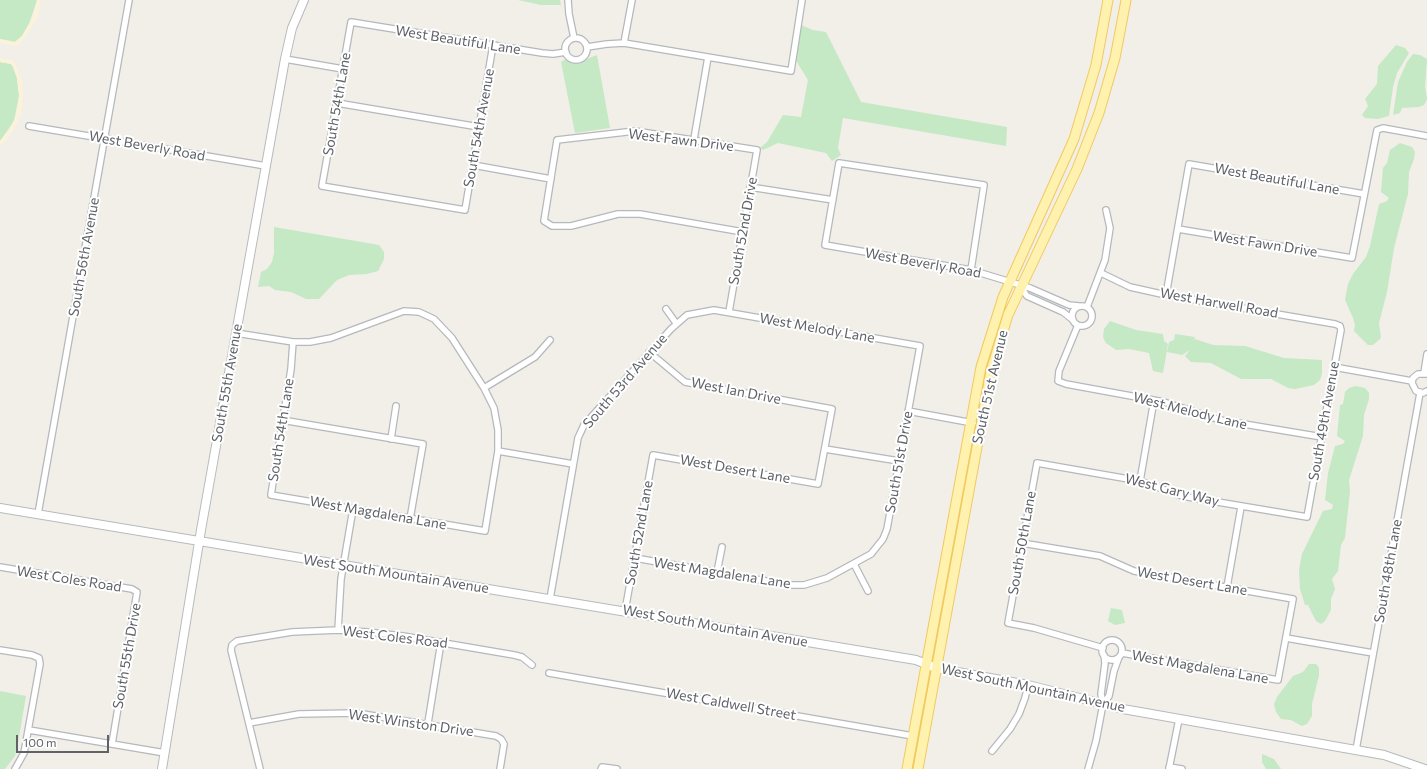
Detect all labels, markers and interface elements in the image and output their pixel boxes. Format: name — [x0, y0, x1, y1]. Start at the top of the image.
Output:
street label: West Beautiful Lane — [394, 22, 522, 58]
street label: South 54th Lane — [320, 51, 354, 157]
street label: South 54th Avenue — [460, 67, 498, 189]
street label: West Fawn Drive — [627, 125, 735, 155]
street label: West Beverly Road — [88, 128, 206, 164]
street label: West Beautiful Lane — [1213, 160, 1341, 198]
street label: South 52nd Drive — [725, 176, 761, 286]
street label: South 56th Avenue — [65, 196, 103, 318]
street label: West Fawn Drive — [1211, 227, 1319, 261]
street label: West Beverly Road — [864, 245, 982, 281]
street label: West Harwell Road — [1159, 284, 1279, 322]
street label: West Melody Lane — [758, 310, 876, 346]
street label: South 55th Avenue — [208, 322, 246, 444]
street label: South 51st Avenue — [969, 328, 1011, 446]
street label: South 53rd Avenue — [579, 330, 671, 432]
street label: South 49th Avenue — [1305, 360, 1343, 482]
street label: West Ian Drive — [690, 374, 782, 408]
street label: South 54th Lane — [265, 377, 297, 483]
street label: West Melody Lane — [1131, 389, 1249, 433]
street label: South 51st Drive — [882, 410, 916, 514]
street label: West Desert Lane — [679, 451, 791, 487]
street label: West Gary Way — [1123, 470, 1221, 510]
street label: South 52nd Lane — [622, 479, 656, 587]
street label: South 50th Lane — [1005, 490, 1039, 596]
street label: West Magdalena Lane — [308, 493, 448, 533]
street label: South 48th Lane — [1371, 518, 1405, 624]
street label: West South Mountain Avenue — [302, 551, 490, 597]
street label: West Magdalena Lane — [652, 554, 792, 592]
street label: West Coles Road — [15, 562, 123, 596]
street label: West Desert Lane — [1136, 563, 1248, 599]
street label: West South Mountain Avenue — [621, 601, 809, 651]
street label: South 55th Drive — [109, 602, 145, 710]
street label: West Coles Road — [341, 622, 449, 652]
street label: West Magdalena Lane — [1130, 647, 1270, 687]
street label: West South Mountain Avenue — [939, 660, 1127, 716]
street label: West Caldwell Street — [665, 684, 797, 724]
street label: West Winston Drive — [347, 706, 475, 740]
scale bar — [18, 727, 111, 753]
text: 100 m — [23, 735, 57, 749]

